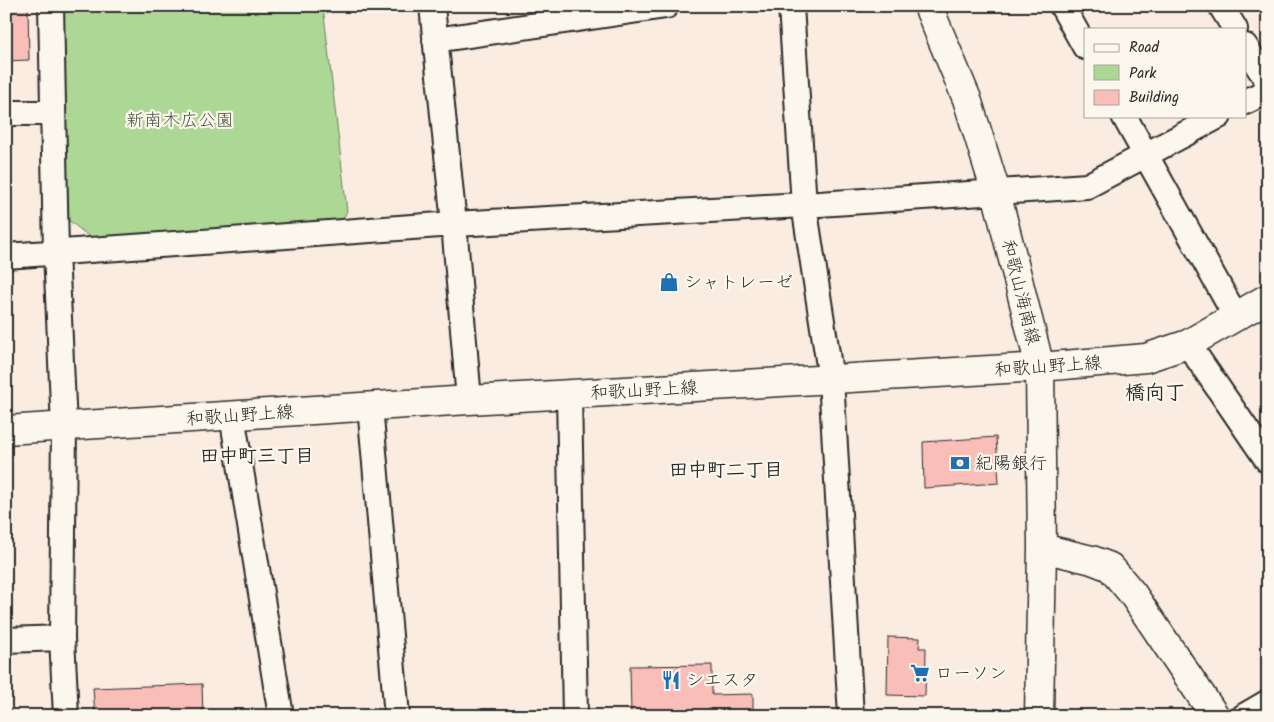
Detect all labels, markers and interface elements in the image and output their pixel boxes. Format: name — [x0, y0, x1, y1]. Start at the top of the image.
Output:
legend — [1084, 28, 1246, 118]
text: Road — [1129, 36, 1160, 60]
text: Park — [1129, 62, 1157, 86]
text: Building — [1129, 86, 1179, 110]
park label: 新南木広公園 — [126, 107, 234, 136]
street label: 和歌山海南線 — [992, 236, 1047, 348]
place label: シャトレーゼ — [684, 269, 793, 298]
shop icon: シャトレーゼ — [658, 271, 680, 293]
street label: 和歌山野上線 — [993, 349, 1103, 386]
street label: 和歌山野上線 — [589, 374, 699, 409]
district label: 橋向丁 — [1125, 378, 1185, 410]
street label: 和歌山野上線 — [185, 398, 295, 435]
district label: 田中町三丁目 — [200, 442, 314, 472]
place label: 紀陽銀行 — [975, 450, 1047, 479]
bank icon: 紀陽銀行 — [949, 452, 971, 474]
district label: 田中町二丁目 — [669, 456, 783, 486]
place label: ローソン — [935, 660, 1007, 689]
supermarket icon: ローソン — [909, 662, 931, 684]
place label: シエスタ — [686, 667, 758, 696]
restaurant icon: シエスタ — [660, 669, 682, 691]

